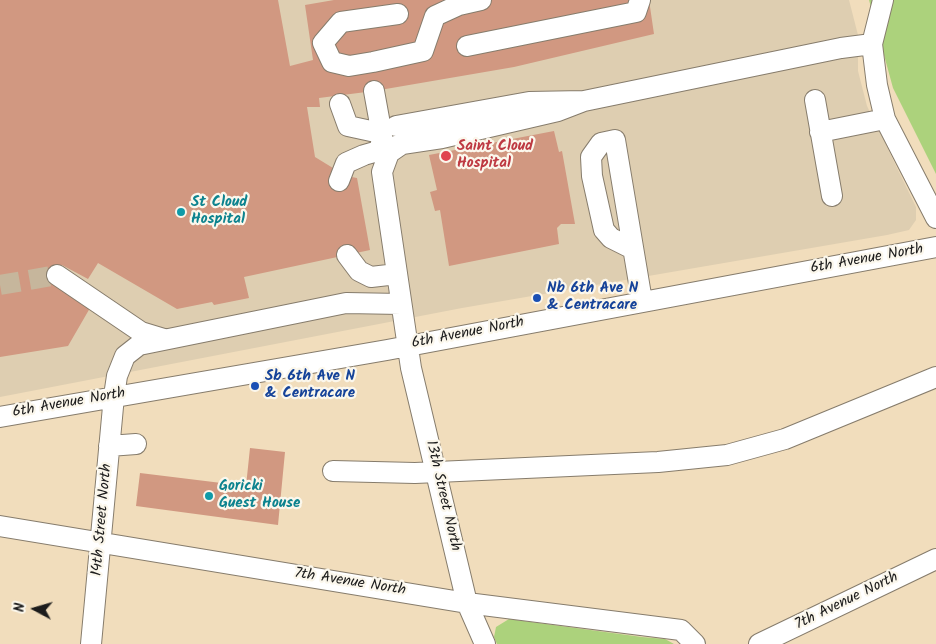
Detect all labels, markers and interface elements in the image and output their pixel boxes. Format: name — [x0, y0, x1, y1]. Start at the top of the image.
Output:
place label: Saint Cloud Hospital — [457, 138, 533, 173]
marker: Saint Cloud Hospital — [439, 149, 453, 163]
place label: St Cloud Hospital — [191, 194, 247, 229]
marker: St Cloud Hospital — [175, 206, 187, 218]
street label: 6th Avenue North — [809, 241, 925, 279]
place label: Nb 6th Ave N & Centracare — [547, 280, 638, 315]
marker: Nb 6th Ave N & Centracare — [531, 292, 543, 304]
street label: 6th Avenue North — [410, 314, 526, 354]
place label: Sb 6th Ave N & Centracare — [265, 368, 355, 403]
marker: Sb 6th Ave N & Centracare — [249, 380, 261, 392]
street label: 6th Avenue North — [11, 385, 127, 423]
street label: 13th Street North — [421, 439, 463, 553]
street label: 14th Street North — [89, 463, 117, 577]
place label: Goricki Guest House — [219, 478, 300, 513]
marker: Goricki Guest House — [203, 490, 215, 502]
street label: 7th Avenue North — [293, 565, 407, 601]
street label: 7th Avenue North — [792, 569, 902, 635]
north arrow — [10, 584, 60, 634]
text: N — [9, 602, 31, 613]

